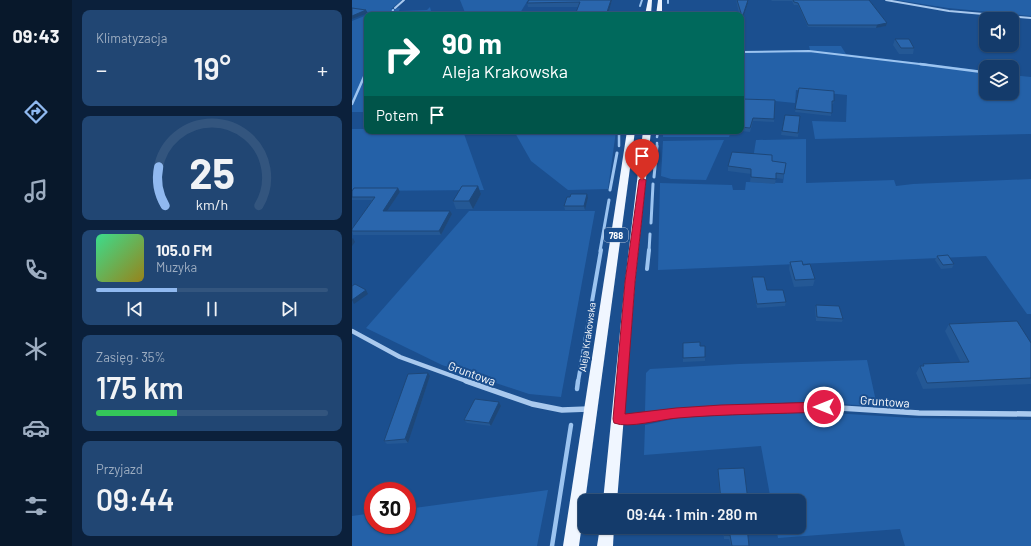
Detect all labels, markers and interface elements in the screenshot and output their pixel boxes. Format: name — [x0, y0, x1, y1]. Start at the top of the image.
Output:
map controls — [979, 12, 1019, 100]
button: sound — [979, 12, 1019, 52]
text: 09:43 — [13, 25, 59, 47]
text: 90 m — [442, 26, 502, 60]
icon: right — [376, 28, 428, 80]
text: Klimatyzacja — [96, 30, 167, 46]
text: 19° — [193, 50, 231, 86]
text: − — [96, 56, 107, 82]
text: + — [317, 56, 328, 82]
text: Aleja Krakowska — [442, 60, 568, 82]
button: layers — [979, 60, 1019, 100]
icon: directions — [22, 98, 50, 126]
icon: arrive — [426, 104, 448, 126]
text: Potem — [376, 106, 418, 124]
pin — [625, 139, 659, 180]
icon: arrive — [631, 145, 653, 167]
text: 25 — [189, 146, 235, 196]
icon: music — [22, 177, 50, 205]
text: km/h — [196, 195, 228, 212]
road number: 788 — [604, 228, 628, 242]
text: 105.0 FM — [156, 241, 212, 259]
icon: phone — [22, 256, 50, 284]
text: Muzyka — [156, 259, 197, 275]
icon: previous — [124, 298, 146, 320]
icon: pause — [201, 298, 223, 320]
icon: next — [278, 298, 300, 320]
street label: Aleja Krakowska — [576, 302, 598, 372]
icon: climate — [22, 335, 50, 363]
text: Zasięg · 35% — [96, 349, 166, 365]
street label: Gruntowa — [446, 358, 498, 388]
text: 175 km — [96, 369, 184, 405]
position arrow — [803, 386, 845, 428]
street label: Gruntowa — [860, 392, 910, 410]
icon: car — [22, 414, 50, 442]
text: Przyjazd — [96, 461, 143, 477]
text: 09:44 — [96, 481, 175, 517]
speed limit sign: 30 — [364, 482, 416, 534]
icon: filters — [22, 492, 50, 520]
text: 09:44 · 1 min · 280 m — [626, 505, 758, 523]

